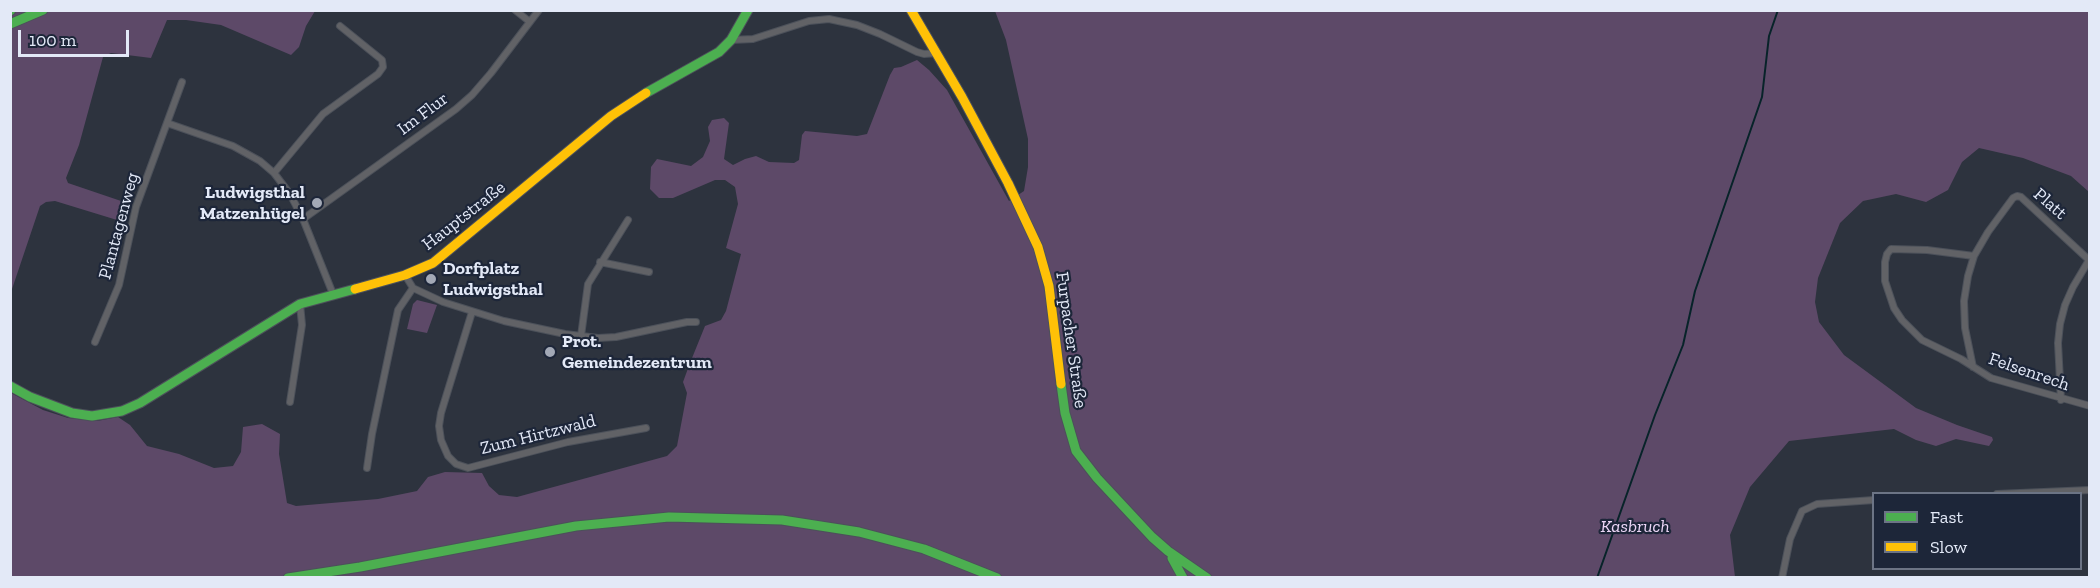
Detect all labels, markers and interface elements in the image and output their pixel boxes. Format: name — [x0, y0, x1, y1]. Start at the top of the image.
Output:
scale bar — [21, 18, 132, 56]
text: 100 m — [29, 29, 76, 51]
street label: Im Flur — [393, 88, 453, 140]
street label: Plantagenweg — [94, 170, 144, 282]
street label: Hauptstraße — [418, 177, 510, 255]
place label: Ludwigsthal Matzenhügel — [200, 182, 305, 224]
street label: Platt — [2029, 184, 2071, 224]
marker: Ludwigsthal Matzenhügel — [310, 196, 324, 210]
place label: Dorfplatz Ludwigsthal — [443, 258, 543, 300]
street label: Furpacher Straße — [1051, 270, 1091, 410]
marker: Dorfplatz Ludwigsthal — [424, 272, 438, 286]
place label: Prot. Gemeindezentrum — [562, 331, 712, 374]
marker: Prot. Gemeindezentrum — [543, 345, 557, 359]
street label: Felsenrech — [1986, 348, 2072, 396]
street label: Zum Hirtzwald — [478, 410, 598, 460]
legend — [1872, 492, 2082, 570]
text: Fast — [1930, 506, 1963, 528]
park label: Kasbruch — [1600, 516, 1670, 538]
text: Slow — [1930, 536, 1967, 558]

